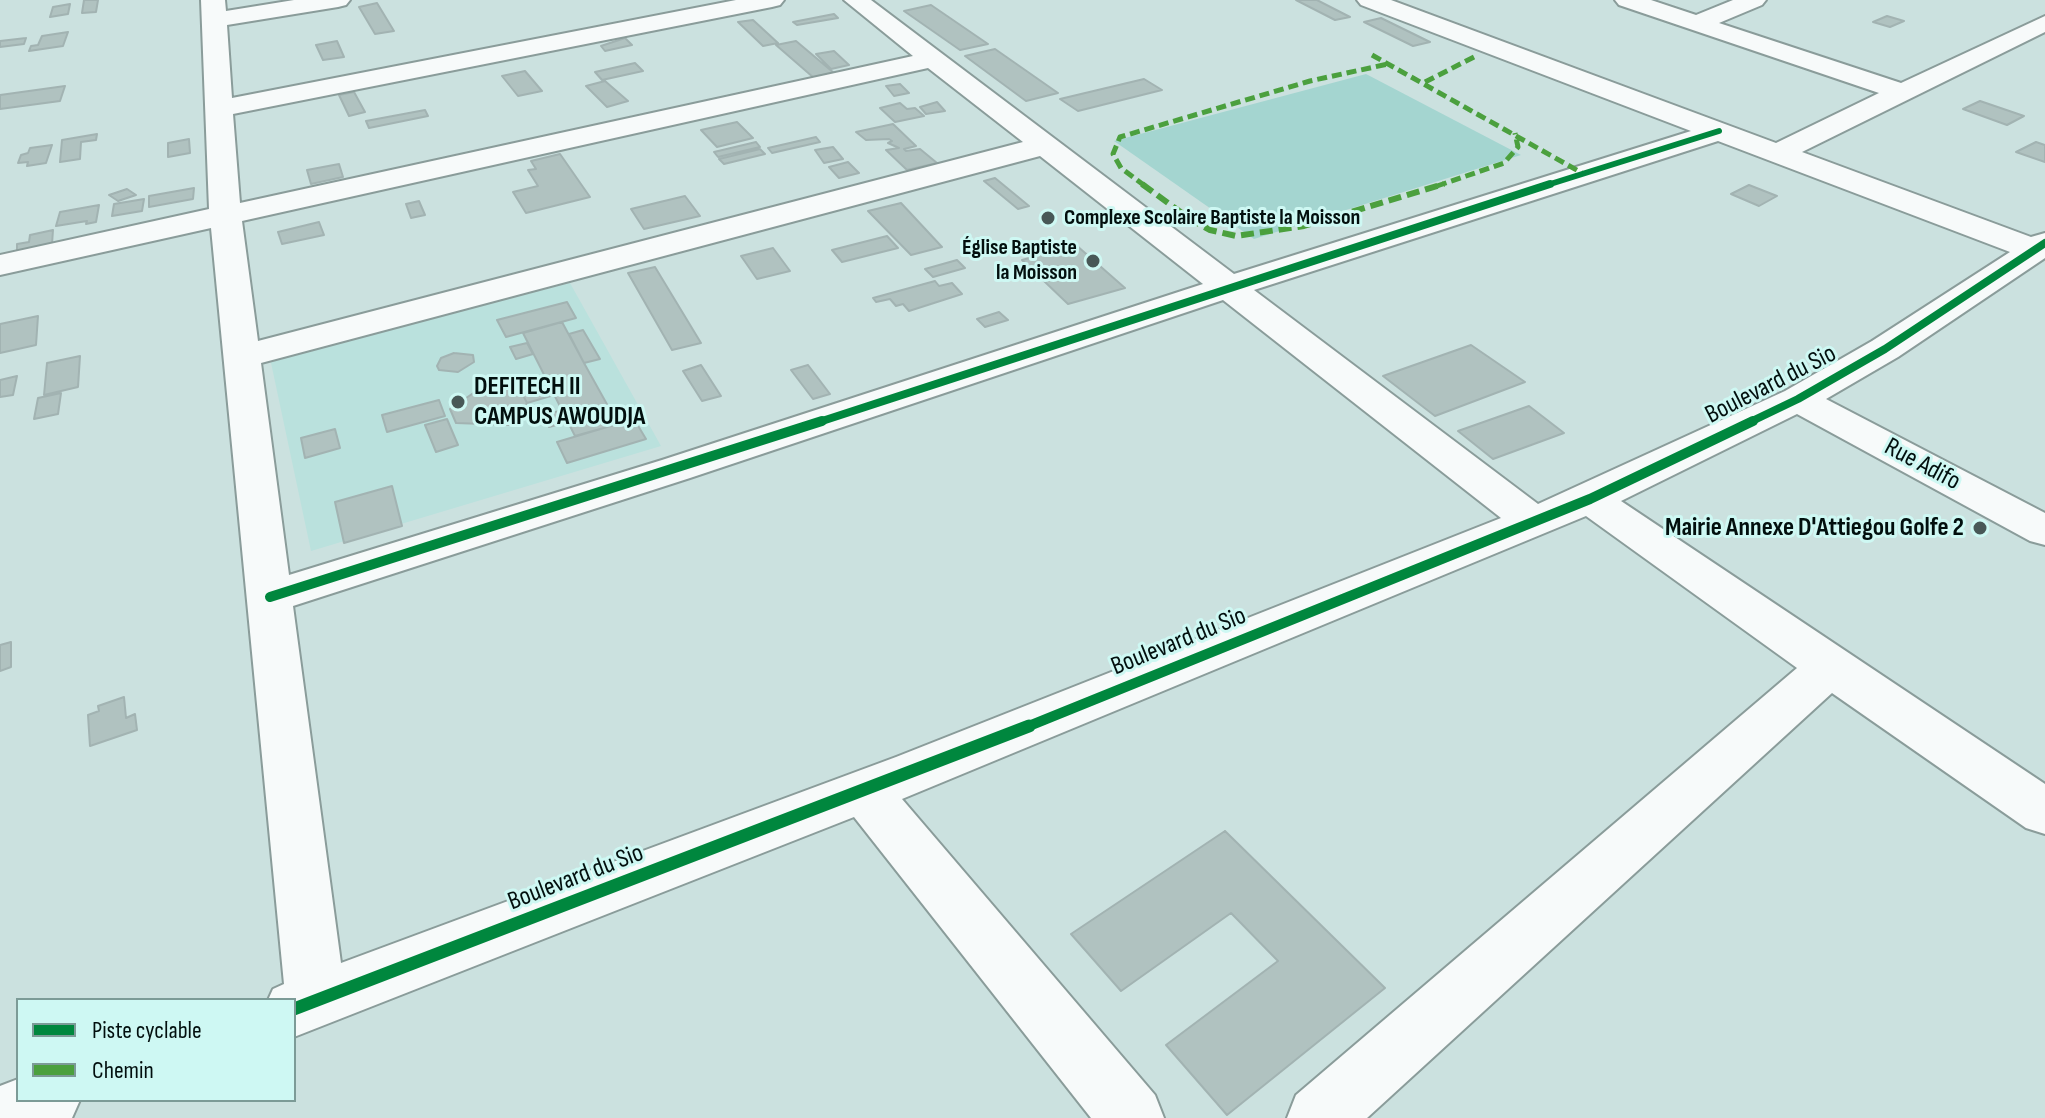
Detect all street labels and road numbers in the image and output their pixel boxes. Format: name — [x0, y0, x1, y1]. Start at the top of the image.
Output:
street label: Boulevard du Sio — [1700, 339, 1842, 431]
street label: Rue Adifo — [1879, 432, 1965, 498]
street label: Boulevard du Sio — [1107, 601, 1251, 683]
street label: Boulevard du Sio — [504, 838, 648, 918]

